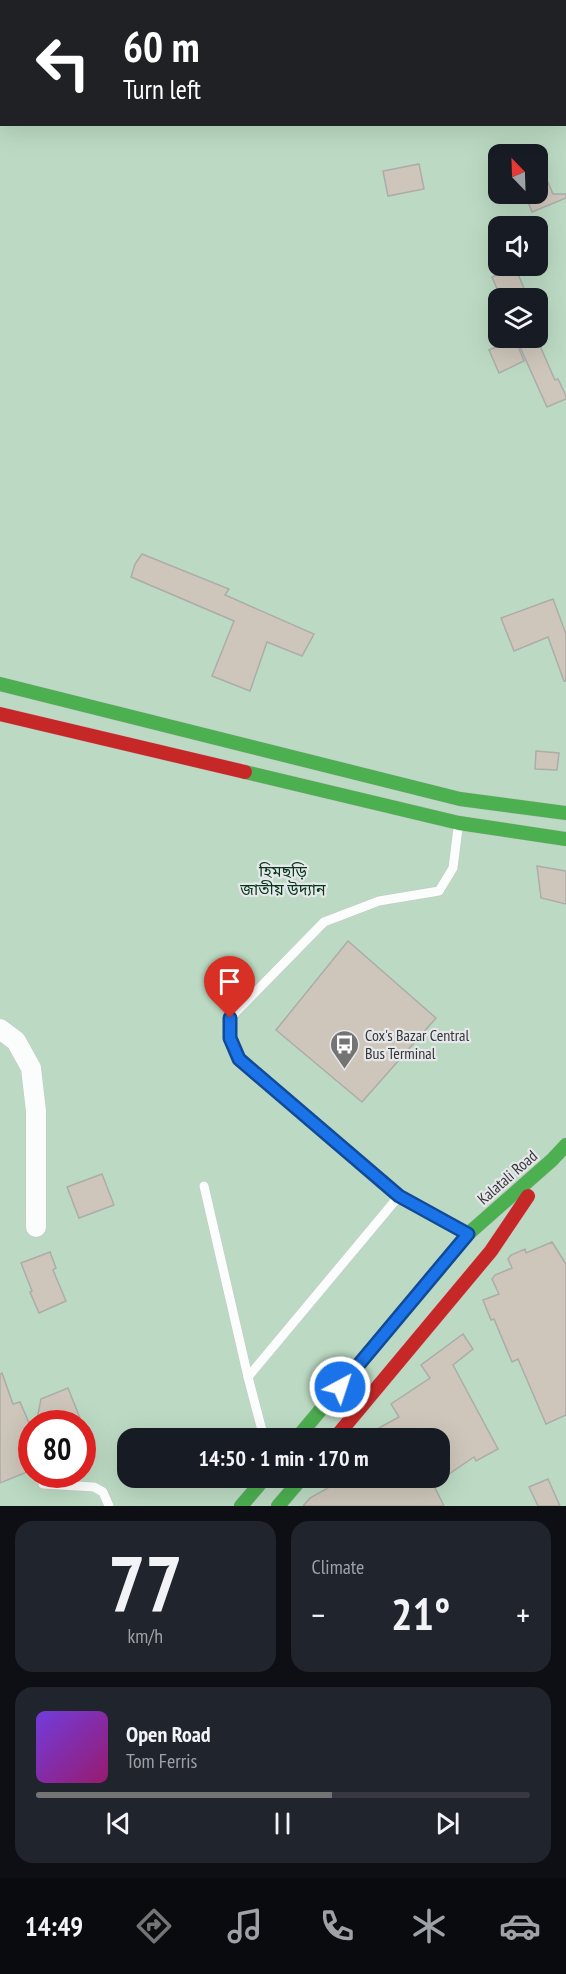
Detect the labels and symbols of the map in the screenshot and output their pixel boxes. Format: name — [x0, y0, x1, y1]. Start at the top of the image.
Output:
north arrow — [488, 144, 548, 204]
park label: হিমছড়ি জাতীয় উদ্যান — [239, 861, 326, 899]
pin — [204, 956, 255, 1018]
place label: Cox's Bazar Central Bus Terminal — [365, 1025, 470, 1063]
bus stop icon: Cox's Bazar Central Bus Terminal — [328, 1028, 360, 1070]
street label: Kalatali Road — [473, 1146, 541, 1208]
position arrow — [308, 1355, 372, 1419]
speed limit sign: 80 — [18, 1410, 96, 1488]

